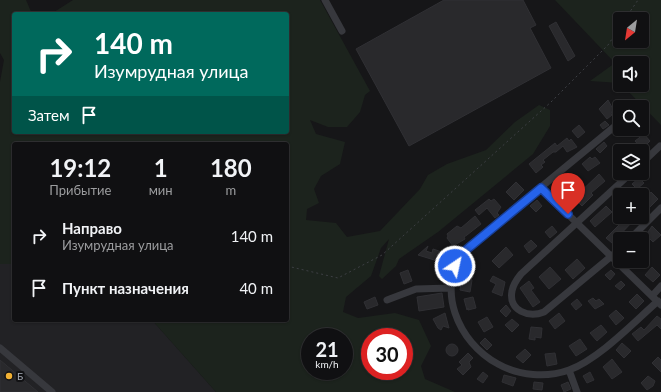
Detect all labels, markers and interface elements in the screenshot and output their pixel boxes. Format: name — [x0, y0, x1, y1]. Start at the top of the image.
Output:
north arrow — [613, 12, 649, 48]
map controls — [613, 12, 649, 268]
text: 140 m — [94, 26, 173, 60]
icon: right — [28, 28, 80, 80]
button: sound — [613, 56, 649, 92]
text: Изумрудная улица — [94, 60, 248, 82]
button: search — [613, 100, 649, 136]
icon: arrive — [78, 104, 100, 126]
text: Затем — [28, 106, 70, 124]
button: layers — [613, 144, 649, 180]
text: 19:12 — [49, 153, 111, 182]
text: 1 — [154, 153, 168, 182]
text: 180 — [210, 153, 252, 182]
pin — [551, 173, 585, 214]
icon: arrive — [557, 179, 579, 201]
text: Прибытие — [49, 182, 111, 198]
text: мин — [149, 182, 173, 198]
text: m — [225, 182, 236, 198]
button: + — [613, 188, 649, 224]
text: Направо — [62, 219, 122, 237]
icon: right — [28, 225, 50, 247]
text: 140 m — [231, 227, 273, 245]
button: − — [613, 232, 649, 268]
text: Изумрудная улица — [62, 237, 174, 253]
position arrow — [434, 245, 476, 287]
icon: arrive — [28, 277, 50, 299]
text: Пункт назначения — [62, 279, 189, 297]
text: 40 m — [239, 279, 273, 297]
speed limit sign: 30 — [361, 328, 413, 380]
text: 21 — [315, 337, 339, 361]
text: km/h — [315, 358, 339, 370]
place label: Б — [17, 370, 23, 382]
marker: Б — [4, 371, 14, 381]

